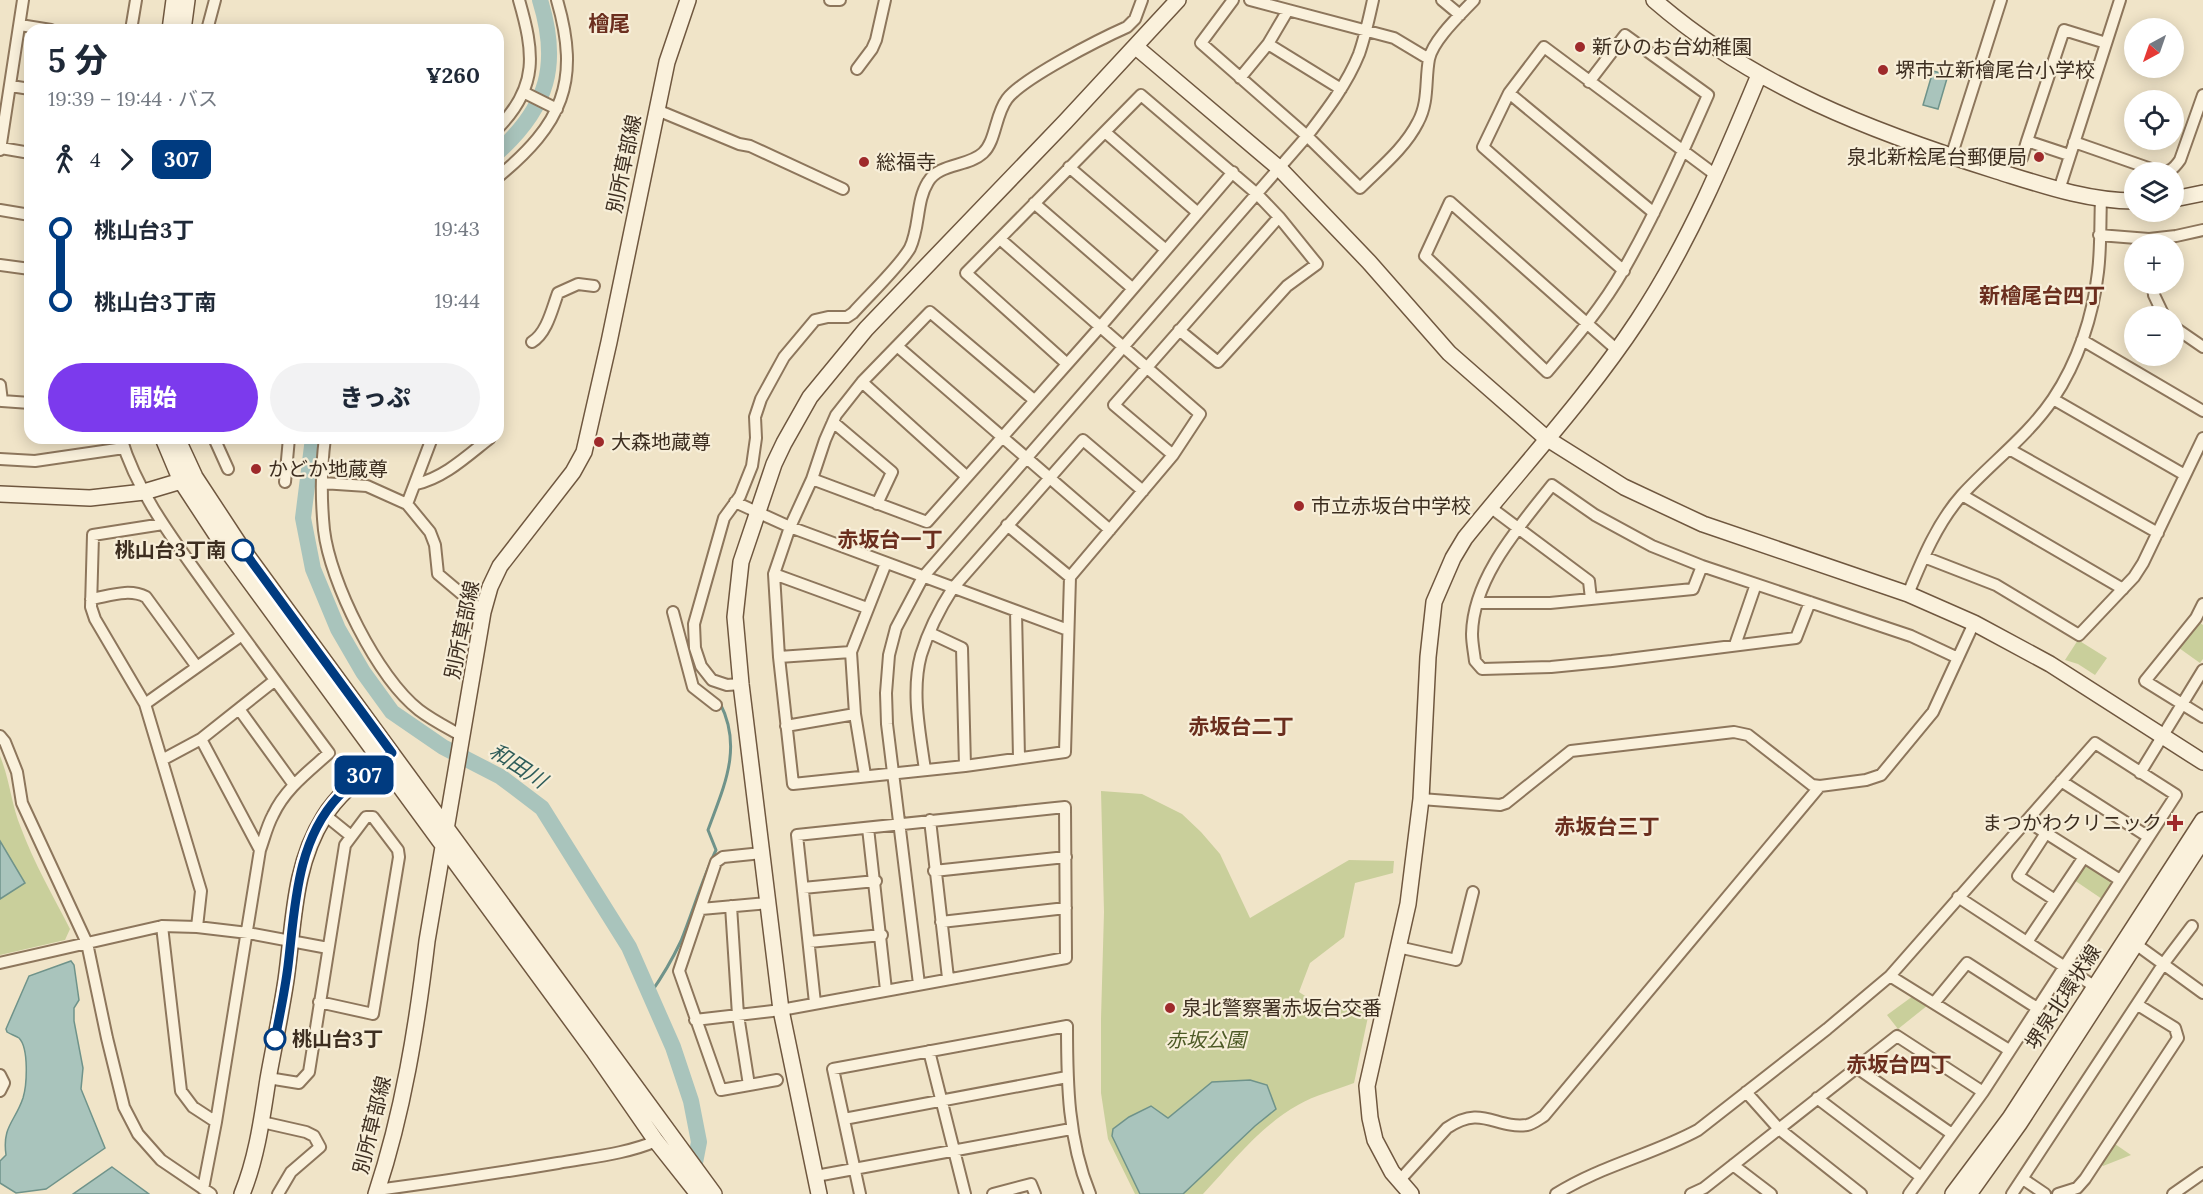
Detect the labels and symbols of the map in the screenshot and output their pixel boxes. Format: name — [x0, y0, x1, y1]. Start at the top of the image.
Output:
district label: 檜尾 — [588, 10, 630, 37]
north arrow — [2124, 18, 2184, 78]
place label: 新ひのお台幼稚園 — [1592, 34, 1752, 59]
marker: 新ひのお台幼稚園 — [1573, 40, 1587, 54]
place label: 堺市立新檜尾台小学校 — [1895, 57, 2095, 82]
marker: 堺市立新檜尾台小学校 — [1876, 63, 1890, 77]
street label: 別所草部線 — [601, 112, 646, 215]
place label: 泉北新桧尾台郵便局 — [1847, 144, 2027, 169]
place label: 総福寺 — [876, 149, 936, 174]
marker: 泉北新桧尾台郵便局 — [2032, 150, 2046, 164]
marker: 総福寺 — [857, 155, 871, 169]
district label: 新檜尾台四丁 — [1979, 282, 2105, 309]
place label: 大森地蔵尊 — [611, 429, 711, 454]
marker: 大森地蔵尊 — [592, 435, 606, 449]
place label: かどか地蔵尊 — [268, 456, 388, 481]
marker: かどか地蔵尊 — [249, 462, 263, 476]
place label: 市立赤坂台中学校 — [1311, 493, 1471, 518]
marker: 市立赤坂台中学校 — [1292, 499, 1306, 513]
district label: 赤坂台一丁 — [838, 526, 943, 553]
place label: 桃山台3丁南 — [115, 537, 226, 562]
marker: 桃山台3丁南 — [232, 539, 254, 561]
street label: 別所草部線 — [439, 578, 484, 681]
district label: 赤坂台二丁 — [1189, 713, 1294, 740]
water label: 和田川 — [485, 737, 554, 795]
line badge: 307 — [330, 756, 398, 794]
place label: まつかわクリニック — [1982, 810, 2162, 835]
district label: 赤坂台三丁 — [1555, 813, 1660, 840]
marker: まつかわクリニック — [2166, 814, 2184, 832]
street label: 堺泉北環状線 — [2019, 940, 2106, 1054]
place label: 泉北警察署赤坂台交番 — [1182, 995, 1382, 1020]
marker: 泉北警察署赤坂台交番 — [1163, 1001, 1177, 1015]
place label: 桃山台3丁 — [292, 1026, 383, 1051]
park label: 赤坂公園 — [1166, 1027, 1249, 1052]
marker: 桃山台3丁 — [264, 1028, 286, 1050]
district label: 赤坂台四丁 — [1847, 1051, 1952, 1078]
street label: 別所草部線 — [347, 1073, 396, 1176]

